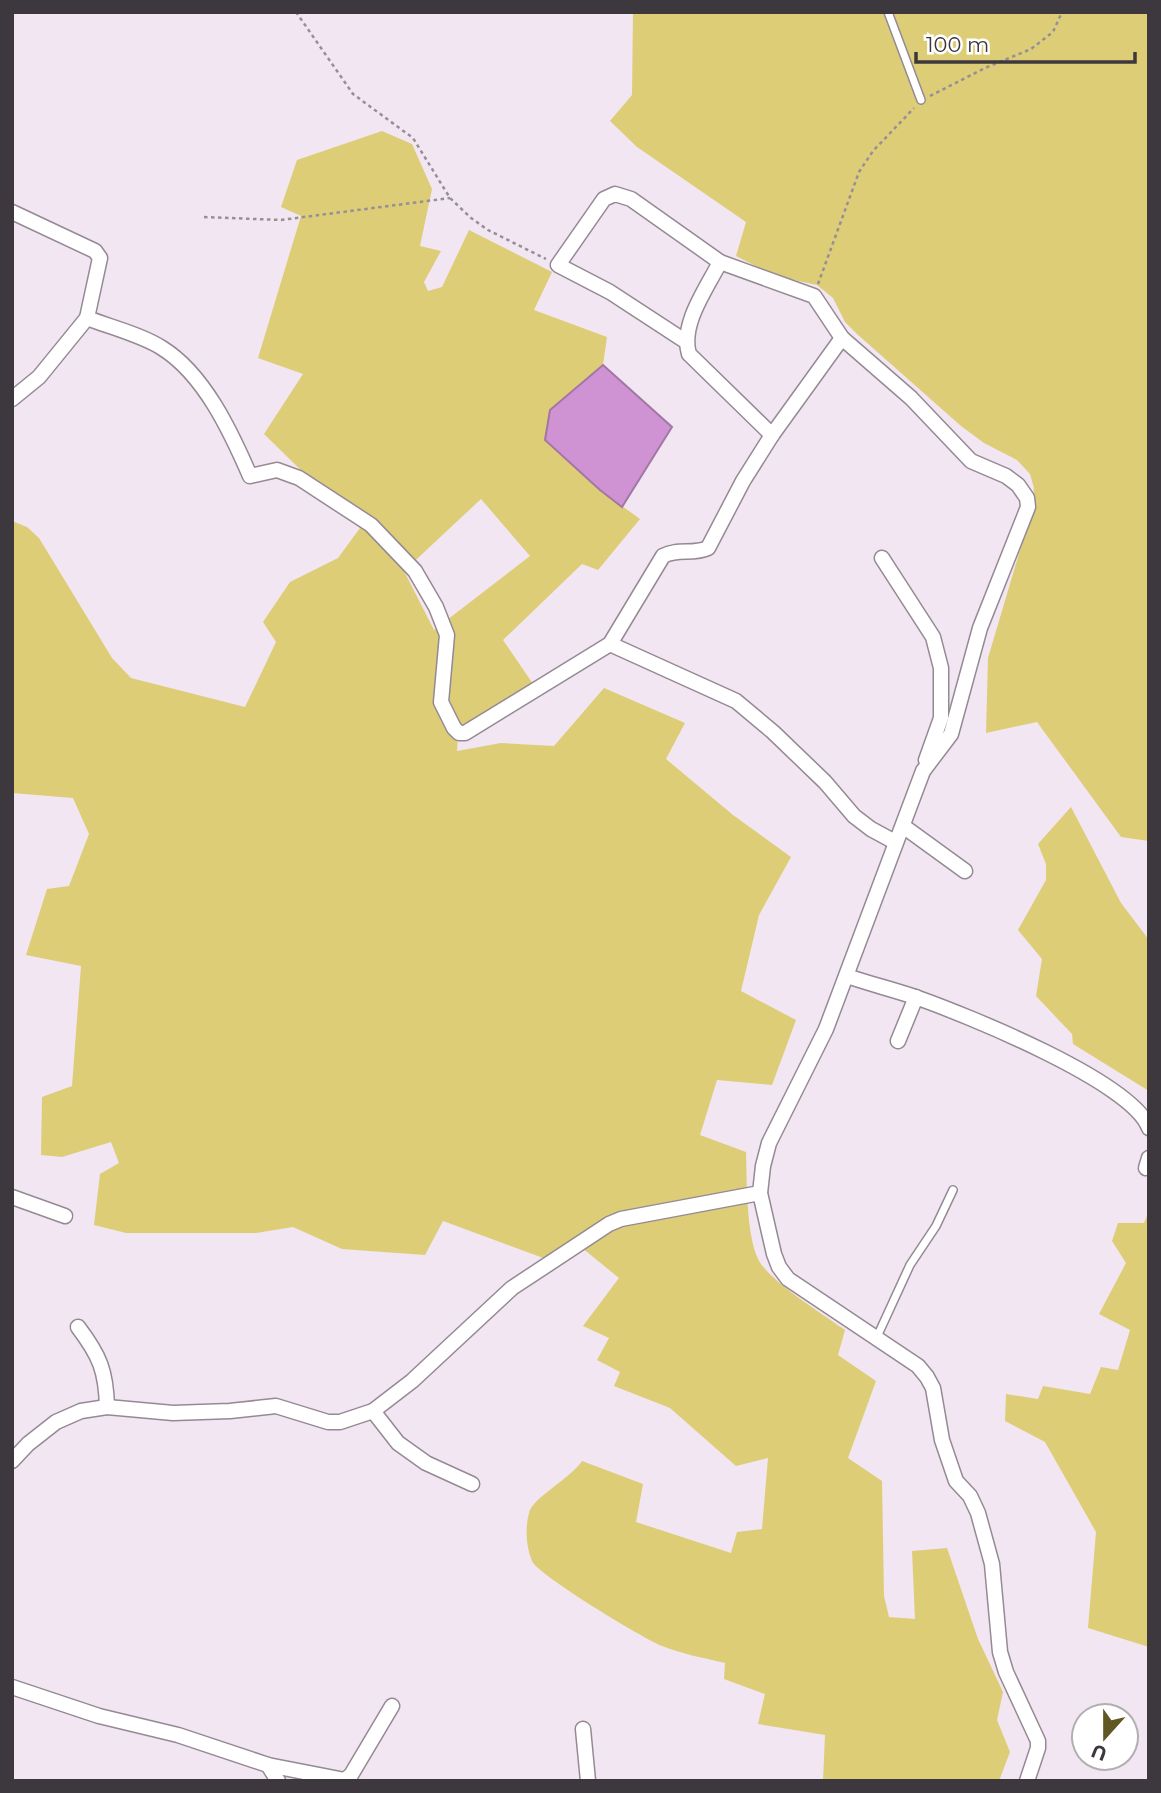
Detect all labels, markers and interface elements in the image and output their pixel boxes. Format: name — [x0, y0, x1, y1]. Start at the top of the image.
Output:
scale bar — [916, 21, 1135, 65]
text: 100 m — [926, 32, 989, 57]
north arrow — [1070, 1702, 1140, 1772]
text: U — [1088, 1739, 1110, 1766]

